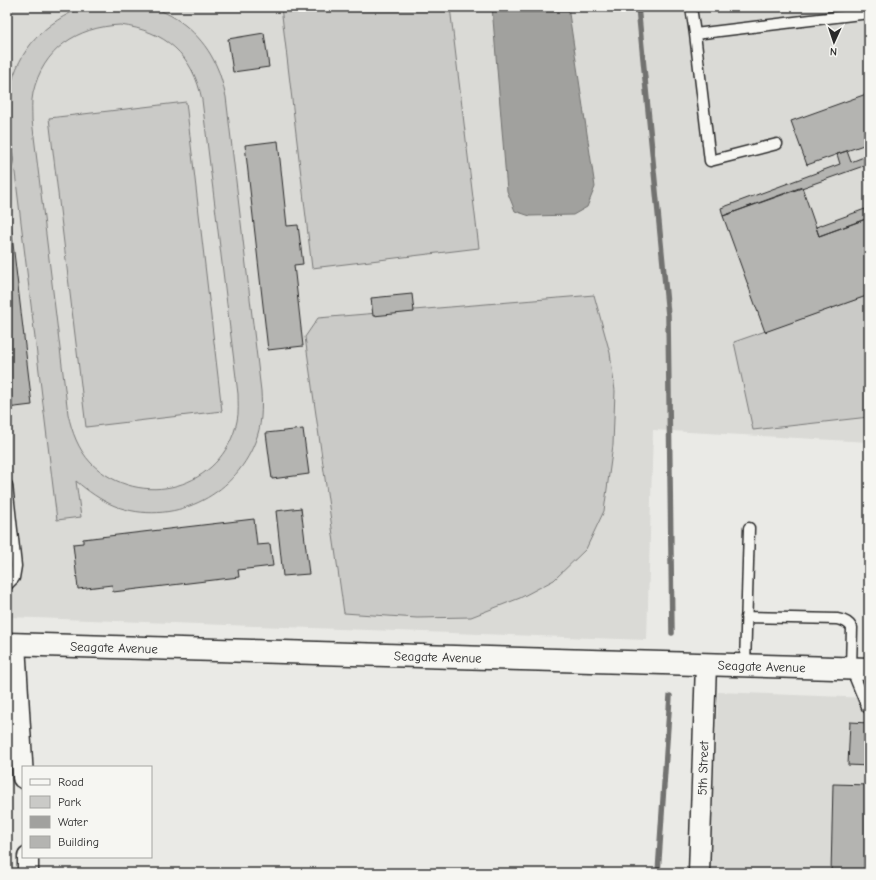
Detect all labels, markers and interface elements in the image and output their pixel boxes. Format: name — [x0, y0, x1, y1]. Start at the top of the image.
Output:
north arrow — [814, 22, 854, 62]
text: N — [830, 45, 837, 58]
street label: Seagate Avenue — [70, 639, 159, 656]
street label: Seagate Avenue — [394, 648, 482, 666]
street label: Seagate Avenue — [718, 658, 806, 675]
street label: 5th Street — [695, 739, 711, 796]
legend — [22, 766, 152, 858]
text: Road — [58, 775, 84, 789]
text: Park — [58, 795, 81, 809]
text: Water — [58, 815, 88, 829]
text: Building — [58, 835, 99, 849]

